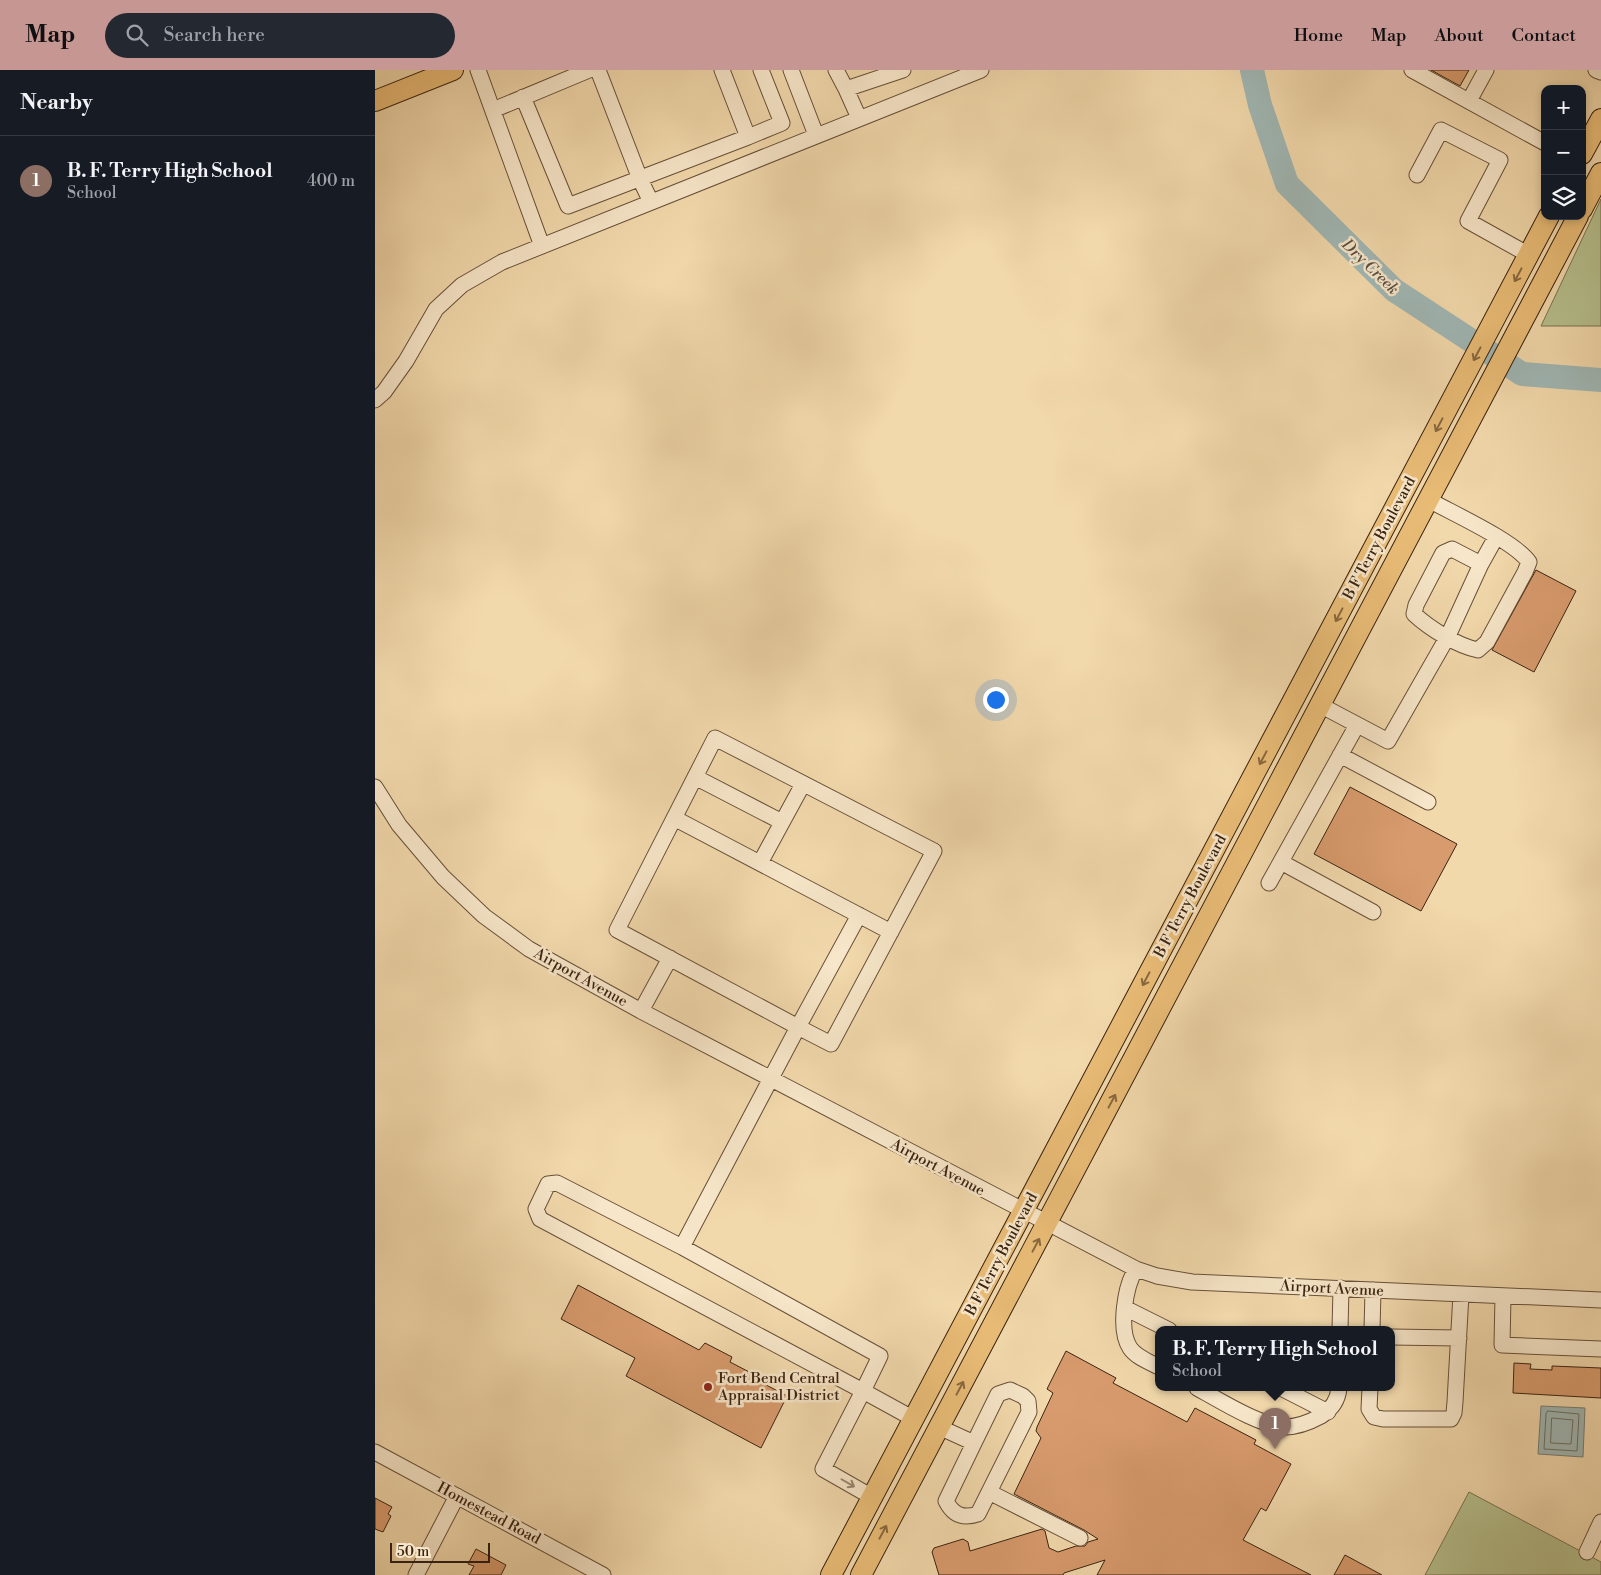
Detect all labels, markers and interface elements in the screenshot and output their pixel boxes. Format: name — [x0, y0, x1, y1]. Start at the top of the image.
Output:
search box — [105, 13, 455, 58]
text: Map — [25, 20, 75, 50]
icon: search — [123, 21, 151, 49]
text: Search here — [163, 23, 265, 47]
text: Home — [1294, 24, 1343, 47]
text: Map — [1371, 24, 1407, 47]
text: About — [1435, 24, 1484, 47]
text: Contact — [1512, 24, 1576, 47]
map controls — [1541, 85, 1586, 220]
button: + — [1541, 85, 1586, 130]
text: Nearby — [20, 90, 93, 116]
button: − — [1541, 130, 1586, 175]
text: B. F. Terry High School — [67, 159, 272, 183]
text: 1 — [32, 171, 40, 191]
text: 400 m — [307, 171, 355, 191]
button: layers — [1541, 175, 1586, 220]
text: School — [67, 183, 116, 203]
water label: Dry Creek — [1337, 234, 1403, 299]
one-way arrow — [1513, 267, 1522, 282]
one-way arrow — [1471, 346, 1481, 361]
one-way arrow — [1434, 417, 1444, 432]
street label: B F Terry Boulevard — [1338, 473, 1420, 604]
one-way arrow — [1334, 607, 1344, 622]
your location — [983, 687, 1009, 713]
one-way arrow — [1258, 750, 1267, 765]
street label: B F Terry Boulevard — [1149, 831, 1231, 962]
street label: Airport Avenue — [530, 943, 631, 1011]
one-way arrow — [1141, 971, 1150, 986]
one-way arrow — [1108, 1094, 1117, 1109]
street label: Airport Avenue — [887, 1134, 988, 1200]
street label: B F Terry Boulevard — [960, 1189, 1042, 1320]
one-way arrow — [1032, 1238, 1041, 1253]
street label: Airport Avenue — [1279, 1276, 1384, 1301]
popup — [1155, 1326, 1395, 1391]
text: B. F. Terry High School — [1172, 1337, 1378, 1361]
text: School — [1172, 1361, 1222, 1381]
place label: Fort Bend Central Appraisal District — [717, 1369, 840, 1405]
marker: Fort Bend Central Appraisal District — [702, 1381, 714, 1393]
one-way arrow — [955, 1381, 965, 1396]
pin: 1 — [1259, 1408, 1291, 1449]
street label: Homestead Road — [434, 1478, 544, 1549]
one-way arrow — [840, 1478, 855, 1488]
one-way arrow — [879, 1525, 889, 1540]
scale bar — [390, 1540, 490, 1563]
text: 50 m — [397, 1543, 429, 1561]

